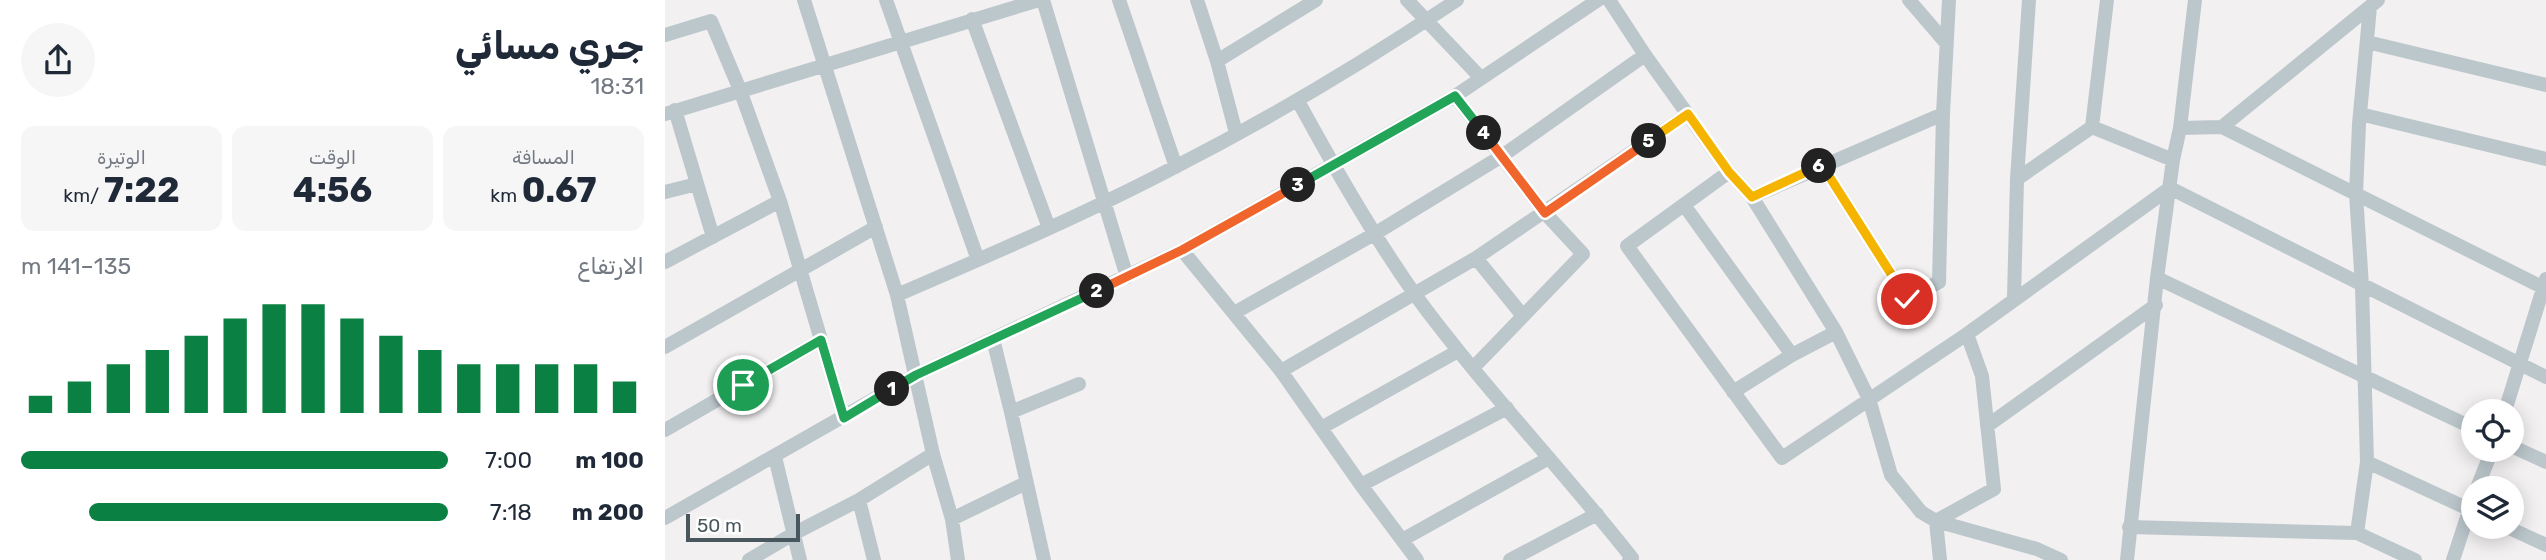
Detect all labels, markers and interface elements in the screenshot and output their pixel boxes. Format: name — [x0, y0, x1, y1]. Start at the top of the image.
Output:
button: share — [21, 23, 95, 97]
text: جري مسائي — [455, 23, 644, 69]
text: 18:31 — [590, 72, 644, 100]
pin: 4 — [1467, 116, 1501, 150]
text: 4 — [1477, 121, 1490, 144]
pin: 5 — [1632, 124, 1667, 158]
text: 5 — [1642, 129, 1655, 152]
text: الوتيرة — [97, 146, 146, 169]
text: الوقت — [309, 146, 356, 169]
text: المسافة — [512, 146, 575, 169]
pin: 6 — [1801, 148, 1837, 184]
text: 6 — [1812, 154, 1825, 177]
pin: 3 — [1281, 168, 1315, 202]
text: 7:22 — [104, 169, 180, 211]
text: 4:56 — [293, 169, 372, 211]
text: 0.67 — [522, 169, 597, 211]
text: 3 — [1291, 173, 1304, 196]
text: /km — [63, 184, 104, 207]
text: km — [490, 184, 522, 207]
text: 135–141 m — [21, 252, 131, 280]
text: الارتفاع — [578, 252, 644, 280]
pin — [1877, 269, 1937, 329]
pin: 2 — [1079, 274, 1115, 308]
text: 2 — [1090, 279, 1103, 302]
icon: check — [1888, 280, 1926, 318]
pin — [713, 355, 773, 415]
icon: arrive — [724, 366, 762, 404]
pin: 1 — [875, 372, 909, 406]
text: 1 — [887, 377, 896, 400]
map controls — [2461, 399, 2524, 539]
button: locate — [2461, 399, 2524, 462]
text: 7:00 — [485, 446, 532, 474]
text: 100 m — [575, 446, 644, 474]
button: layers — [2461, 476, 2524, 539]
text: 7:18 — [490, 498, 532, 526]
text: 200 m — [572, 498, 644, 526]
scale bar — [686, 511, 800, 543]
text: 50 m — [697, 514, 742, 537]

